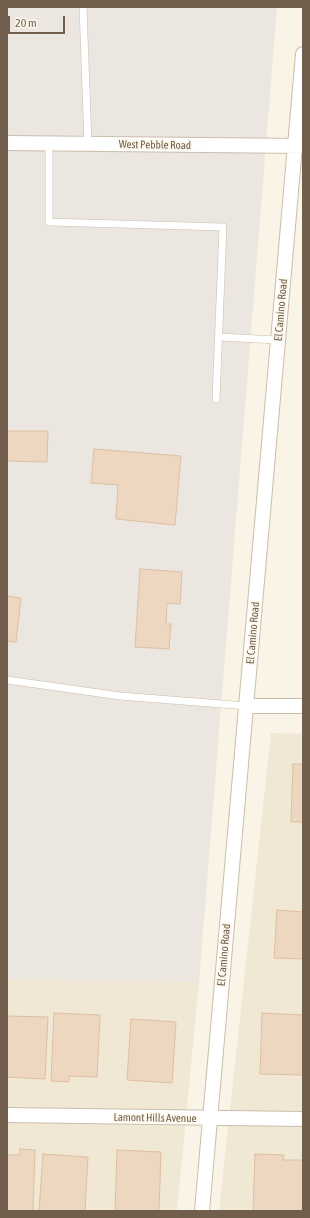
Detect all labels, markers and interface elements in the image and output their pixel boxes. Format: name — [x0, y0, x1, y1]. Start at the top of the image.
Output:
scale bar — [10, 8, 67, 34]
text: 20 m — [15, 16, 37, 30]
street label: West Pebble Road — [119, 138, 191, 152]
street label: El Camino Road — [272, 278, 290, 342]
street label: El Camino Road — [244, 601, 262, 665]
street label: El Camino Road — [215, 923, 233, 987]
street label: Lamont Hills Avenue — [113, 1111, 197, 1125]

